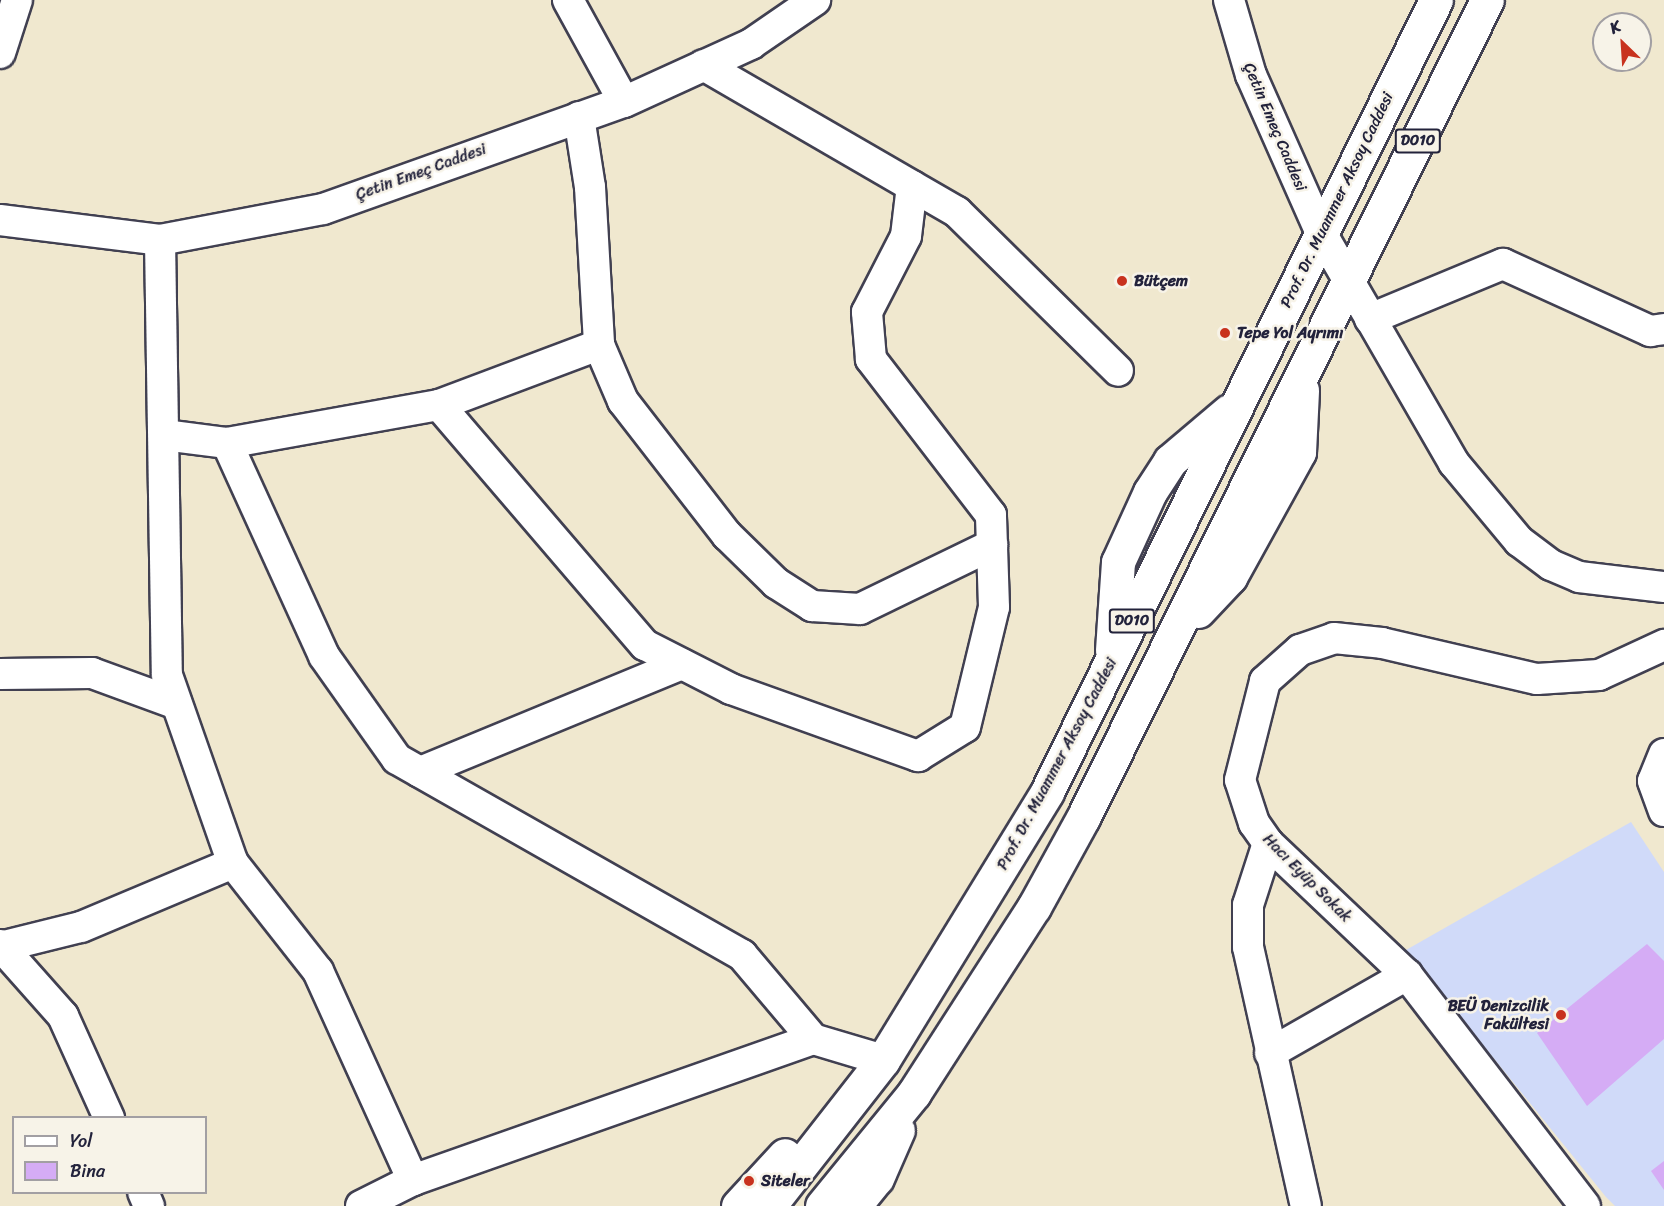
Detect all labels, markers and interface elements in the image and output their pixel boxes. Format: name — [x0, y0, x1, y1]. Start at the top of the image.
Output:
north arrow — [1592, 12, 1652, 72]
text: K — [1604, 12, 1626, 42]
street label: Çetin Emeç Caddesi — [1239, 60, 1311, 194]
street label: Prof. Dr. Muammer Aksoy Caddesi — [1277, 90, 1397, 310]
road number: D010 — [1394, 129, 1442, 153]
street label: Çetin Emeç Caddesi — [353, 139, 489, 205]
place label: Bütçem — [1134, 271, 1188, 291]
marker: Bütçem — [1115, 274, 1129, 288]
place label: Tepe Yol Ayrımı — [1237, 323, 1344, 343]
marker: Tepe Yol Ayrımı — [1218, 326, 1232, 340]
road number: D010 — [1108, 609, 1156, 633]
street label: Prof. Dr. Muammer Aksoy Caddesi — [993, 655, 1121, 873]
street label: Hacı Eyüp Sokak — [1259, 830, 1355, 926]
place label: BEÜ Denizcilik Fakültesi — [1448, 996, 1549, 1034]
marker: BEÜ Denizcilik Fakültesi — [1554, 1008, 1568, 1022]
legend — [12, 1116, 207, 1194]
text: Yol — [70, 1125, 92, 1157]
text: Bina — [70, 1155, 105, 1187]
place label: Siteler — [761, 1171, 810, 1191]
marker: Siteler — [742, 1174, 756, 1188]

